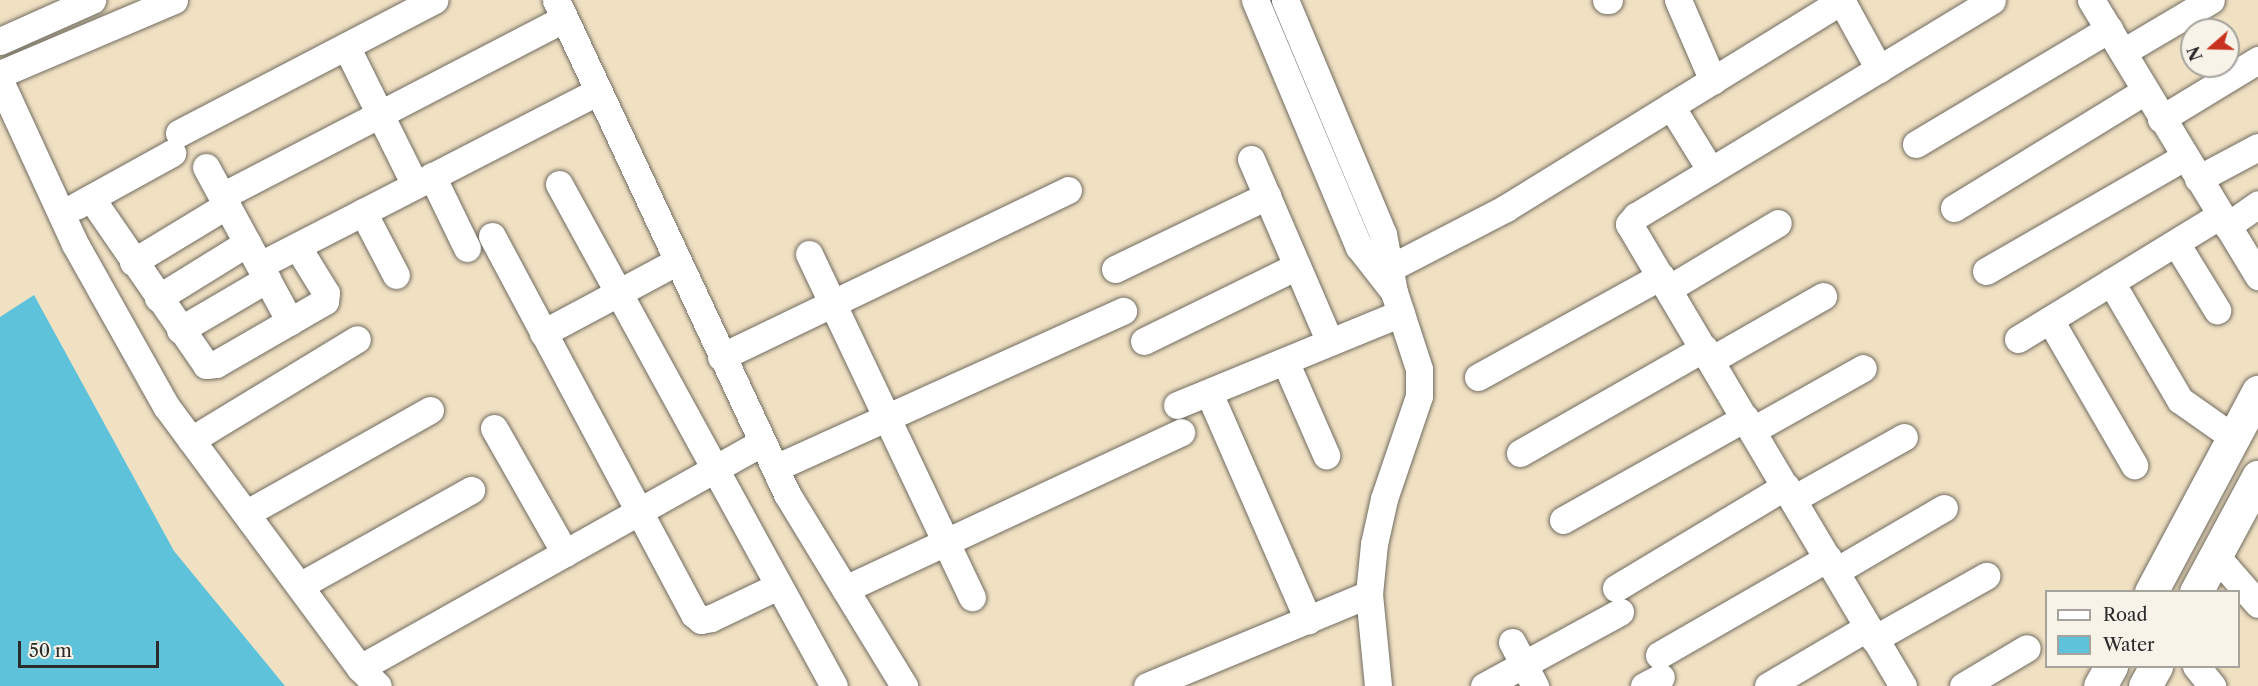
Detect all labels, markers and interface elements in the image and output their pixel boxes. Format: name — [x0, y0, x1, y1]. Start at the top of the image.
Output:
north arrow — [2180, 18, 2240, 78]
text: N — [2183, 44, 2207, 63]
legend — [2045, 590, 2240, 668]
text: Road — [2103, 604, 2148, 626]
scale bar — [21, 629, 162, 667]
text: Water — [2103, 634, 2155, 656]
text: 50 m — [29, 640, 72, 662]

